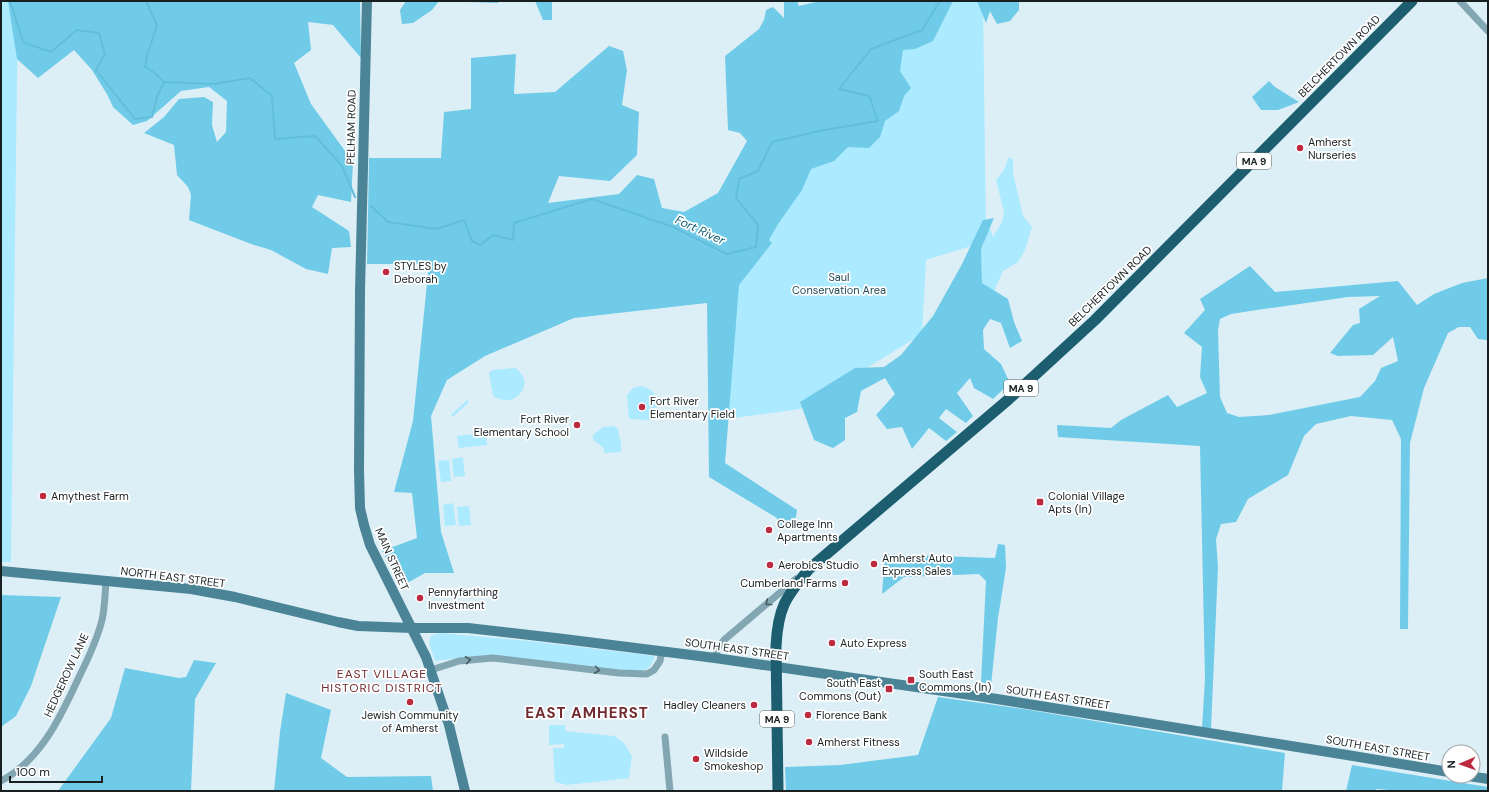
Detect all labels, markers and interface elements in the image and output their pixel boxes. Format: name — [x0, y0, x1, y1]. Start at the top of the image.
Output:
street label: BELCHERTOWN ROAD — [1295, 12, 1383, 100]
street label: PELHAM ROAD — [343, 89, 359, 164]
place label: Amherst Nurseries — [1308, 135, 1356, 162]
marker: Amherst Nurseries — [1295, 143, 1305, 153]
road number: MA 9 — [1237, 153, 1271, 169]
water label: Fort River — [672, 212, 728, 249]
street label: BELCHERTOWN ROAD — [1065, 242, 1155, 329]
place label: STYLES by Deborah — [394, 259, 447, 286]
marker: STYLES by Deborah — [381, 267, 391, 277]
park label: Saul Conservation Area — [792, 270, 886, 297]
road number: MA 9 — [1004, 380, 1038, 396]
place label: Fort River Elementary Field — [650, 394, 735, 421]
marker: Fort River Elementary Field — [637, 402, 647, 412]
place label: Fort River Elementary School — [474, 412, 569, 439]
marker: Fort River Elementary School — [572, 420, 582, 430]
place label: Amythest Farm — [51, 489, 129, 503]
place label: Colonial Village Apts (In) — [1048, 489, 1125, 516]
marker: Amythest Farm — [38, 491, 48, 501]
marker: Colonial Village Apts (In) — [1035, 497, 1045, 507]
place label: College Inn Apartments — [777, 517, 838, 544]
street label: MAIN STREET — [372, 525, 412, 593]
marker: College Inn Apartments — [764, 525, 774, 535]
place label: Amherst Auto Express Sales — [882, 551, 952, 578]
place label: Aerobics Studio — [778, 558, 859, 572]
marker: Amherst Auto Express Sales — [869, 559, 879, 569]
marker: Aerobics Studio — [765, 560, 775, 570]
street label: NORTH EAST STREET — [120, 564, 226, 590]
place label: Cumberland Farms — [740, 576, 837, 590]
marker: Cumberland Farms — [840, 578, 850, 588]
place label: Pennyfarthing Investment — [428, 585, 498, 612]
marker: Pennyfarthing Investment — [415, 593, 425, 603]
one-way arrow — [765, 598, 772, 605]
street label: HEDGEROW LANE — [40, 631, 92, 719]
street label: SOUTH EAST STREET — [684, 635, 790, 663]
place label: Auto Express — [840, 636, 907, 650]
marker: Auto Express — [827, 638, 837, 648]
one-way arrow — [465, 656, 471, 665]
district label: EAST VILLAGE HISTORIC DISTRICT — [321, 666, 443, 696]
one-way arrow — [594, 666, 600, 675]
place label: South East Commons (In) — [919, 667, 991, 694]
marker: South East Commons (In) — [906, 675, 916, 685]
place label: South East Commons (Out) — [799, 676, 881, 703]
street label: SOUTH EAST STREET — [1005, 682, 1111, 712]
marker: South East Commons (Out) — [884, 684, 894, 694]
marker: Jewish Community of Amherst — [405, 697, 415, 707]
place label: Hadley Cleaners — [663, 698, 746, 712]
marker: Hadley Cleaners — [749, 700, 759, 710]
district label: EAST AMHERST — [525, 703, 649, 723]
place label: Jewish Community of Amherst — [361, 708, 459, 735]
place label: Florence Bank — [816, 708, 888, 722]
marker: Florence Bank — [803, 710, 813, 720]
road number: MA 9 — [760, 711, 794, 727]
street label: SOUTH EAST STREET — [1325, 732, 1431, 764]
place label: Amherst Fitness — [817, 735, 900, 749]
marker: Amherst Fitness — [804, 737, 814, 747]
north arrow — [1441, 744, 1481, 784]
place label: Wildside Smokeshop — [704, 746, 763, 773]
marker: Wildside Smokeshop — [691, 754, 701, 764]
scale bar — [10, 758, 102, 784]
text: N — [1444, 760, 1458, 769]
text: 100 m — [16, 764, 50, 780]

